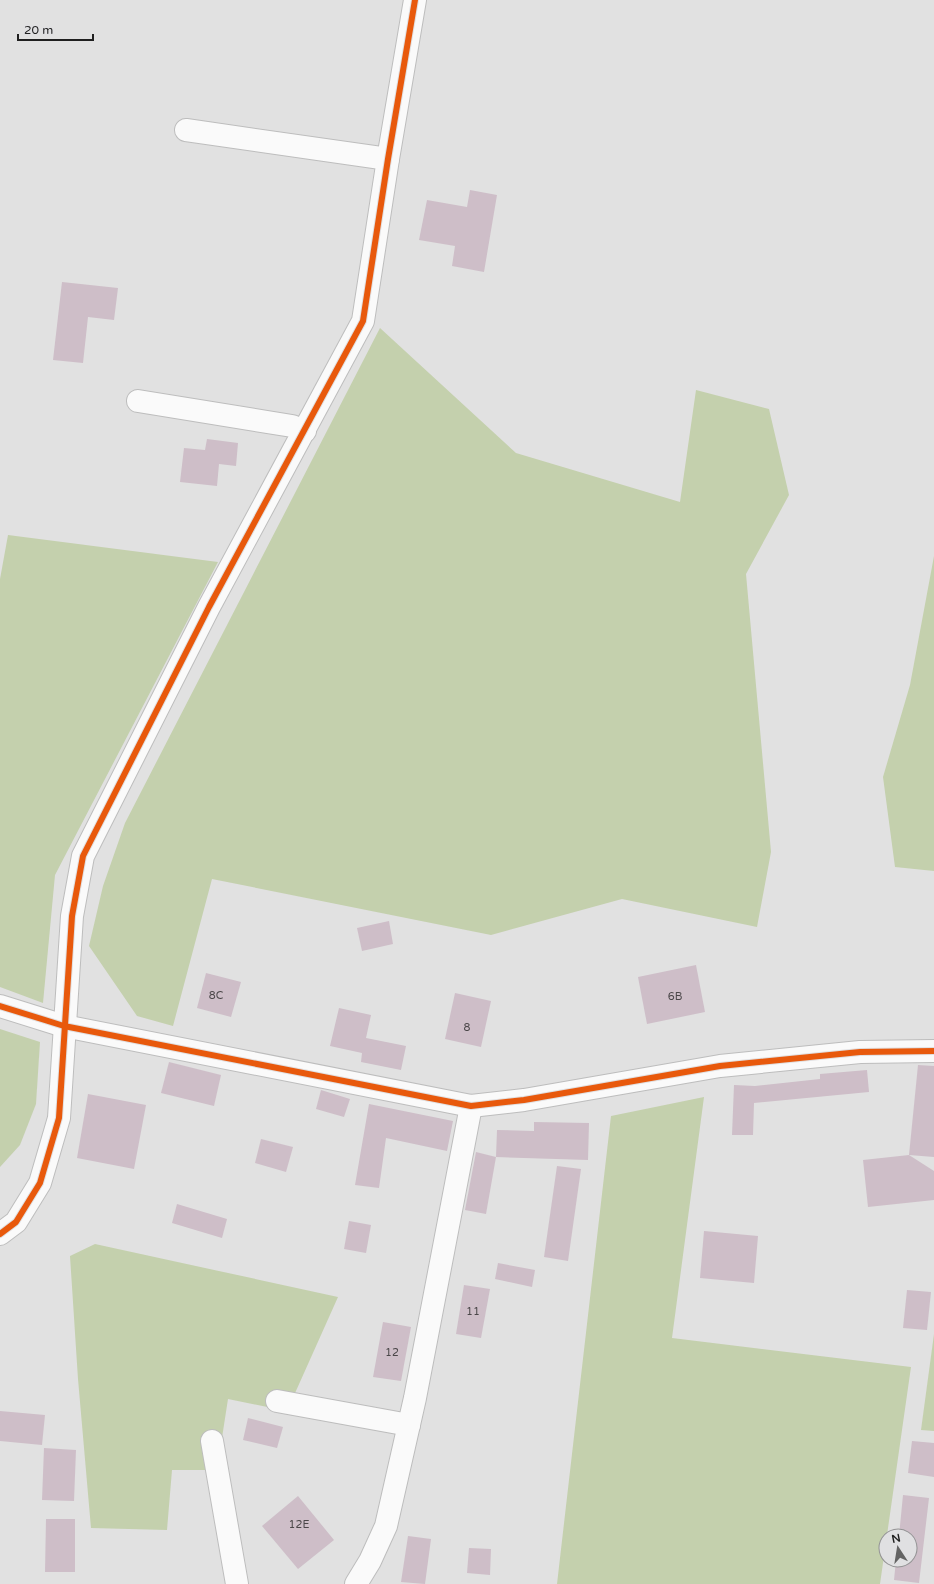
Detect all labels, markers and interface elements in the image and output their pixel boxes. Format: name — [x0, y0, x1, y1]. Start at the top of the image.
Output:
scale bar — [18, 16, 93, 42]
text: 20 m — [24, 23, 53, 37]
house number: 8C — [209, 989, 224, 1002]
house number: 6B — [668, 990, 683, 1003]
house number: 8 — [464, 1021, 471, 1034]
house number: 11 — [466, 1305, 480, 1318]
house number: 12 — [385, 1346, 399, 1359]
house number: 12E — [289, 1518, 309, 1531]
north arrow — [878, 1528, 918, 1568]
text: N — [890, 1531, 902, 1546]

